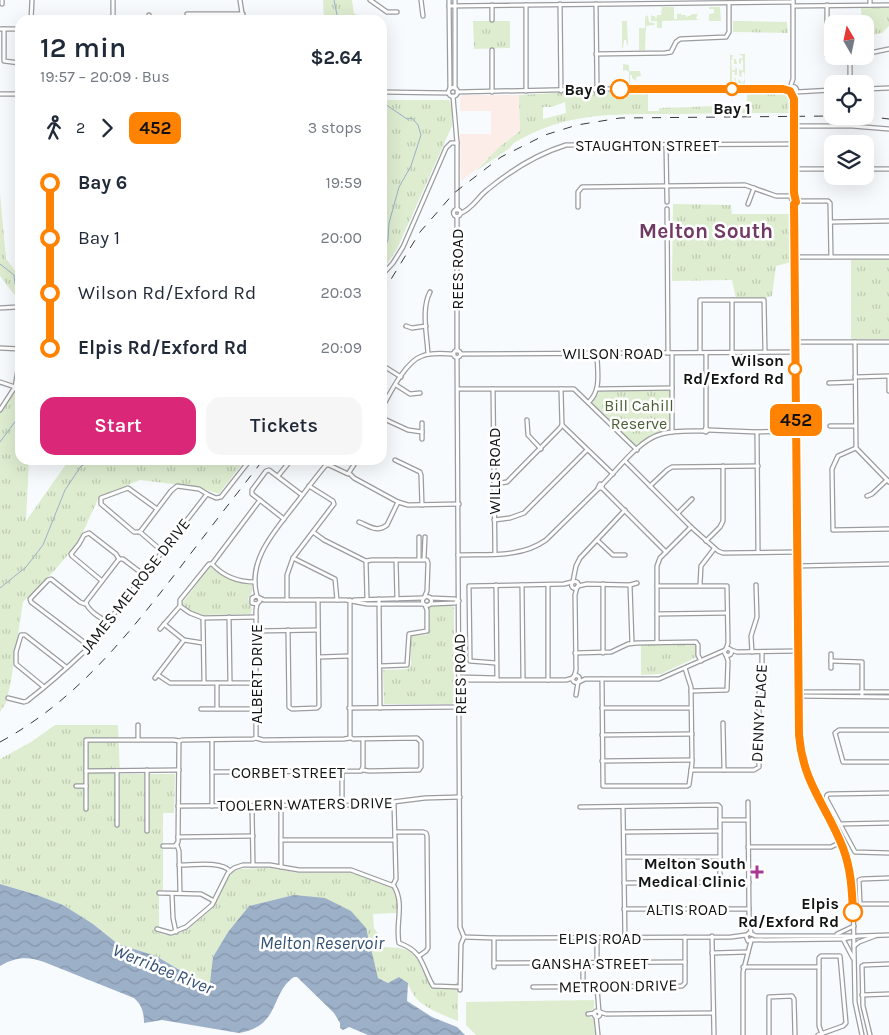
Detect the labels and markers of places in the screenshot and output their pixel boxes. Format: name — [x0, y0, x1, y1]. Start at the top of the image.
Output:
marker: Bay 6 — [610, 79, 630, 99]
place label: Bay 6 — [564, 80, 606, 99]
marker: Bay 1 — [725, 82, 739, 96]
place label: Bay 1 — [713, 99, 751, 118]
place label: Wilson Rd/Exford Rd — [683, 351, 784, 388]
marker: Wilson Rd/Exford Rd — [788, 362, 802, 376]
place label: Melton South Medical Clinic — [638, 854, 746, 891]
marker: Melton South Medical Clinic — [750, 865, 764, 879]
place label: Elpis Rd/Exford Rd — [738, 894, 839, 931]
marker: Elpis Rd/Exford Rd — [843, 902, 863, 922]

